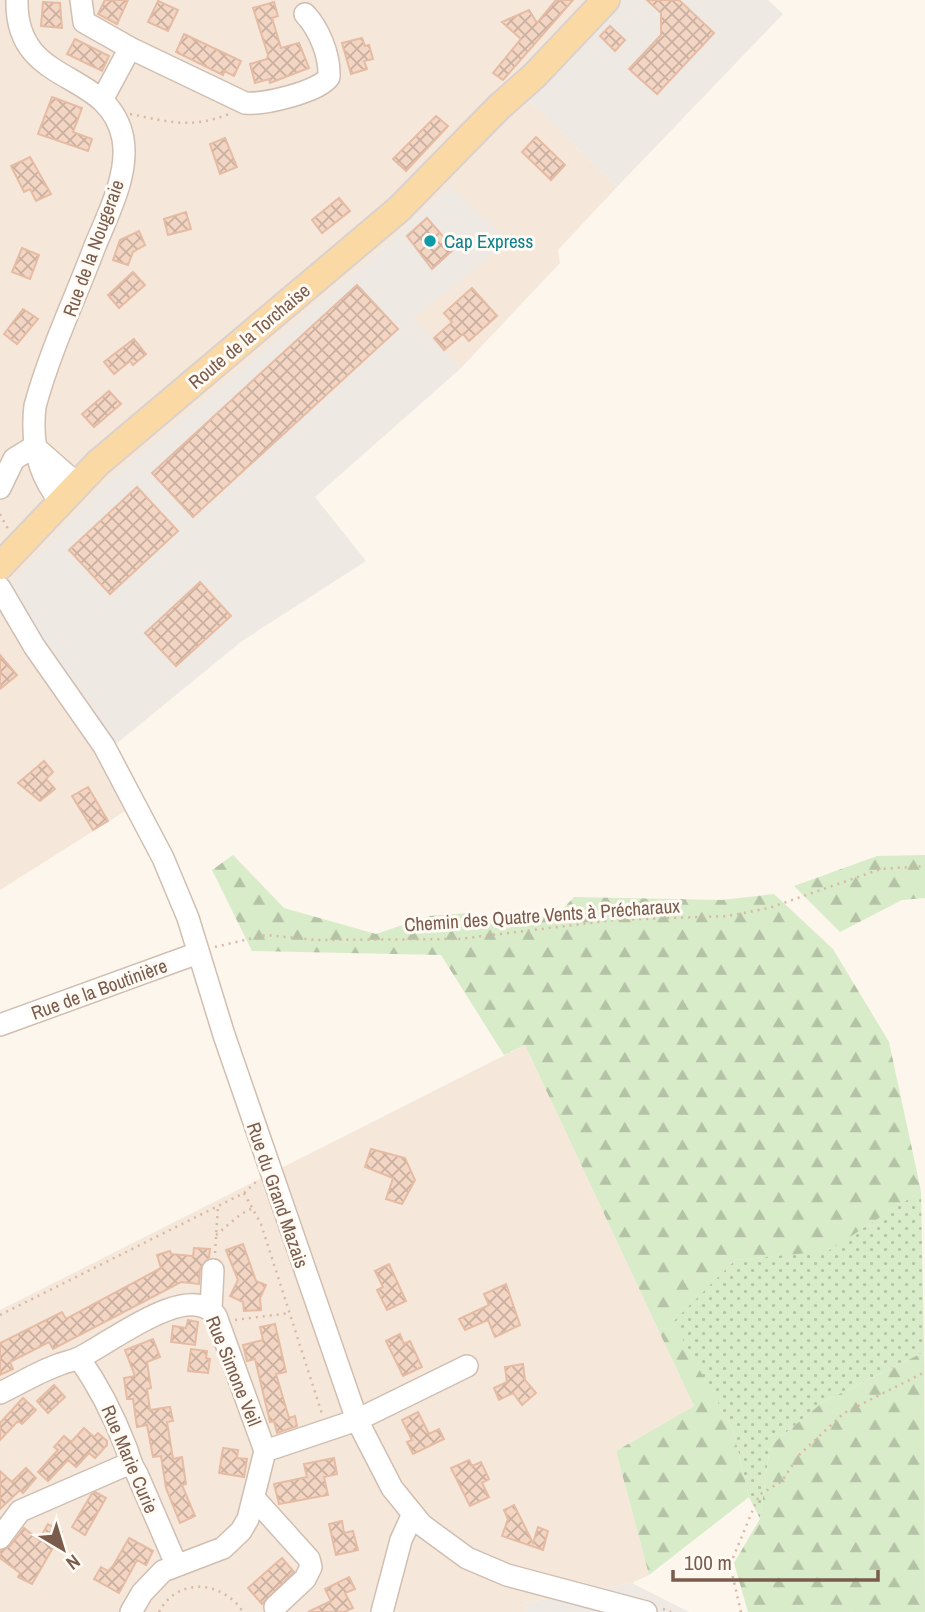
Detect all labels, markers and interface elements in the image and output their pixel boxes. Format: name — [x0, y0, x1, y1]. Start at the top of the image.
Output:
street label: Rue de la Nougeraie — [56, 176, 130, 320]
place label: Cap Express — [444, 228, 533, 254]
marker: Cap Express — [422, 233, 438, 249]
street label: Route de la Torchaise — [183, 277, 315, 395]
street label: Chemin des Quatre Vents à Précharaux — [403, 892, 681, 938]
street label: Rue de la Boutinière — [27, 952, 171, 1026]
street label: Rue du Grand Mazais — [241, 1119, 315, 1271]
street label: Rue Simone Veil — [200, 1312, 268, 1430]
street label: Rue Marie Curie — [96, 1401, 164, 1517]
north arrow — [28, 1514, 98, 1584]
scale bar — [673, 1538, 878, 1582]
text: 100 m — [684, 1548, 732, 1577]
text: N — [61, 1549, 86, 1576]

